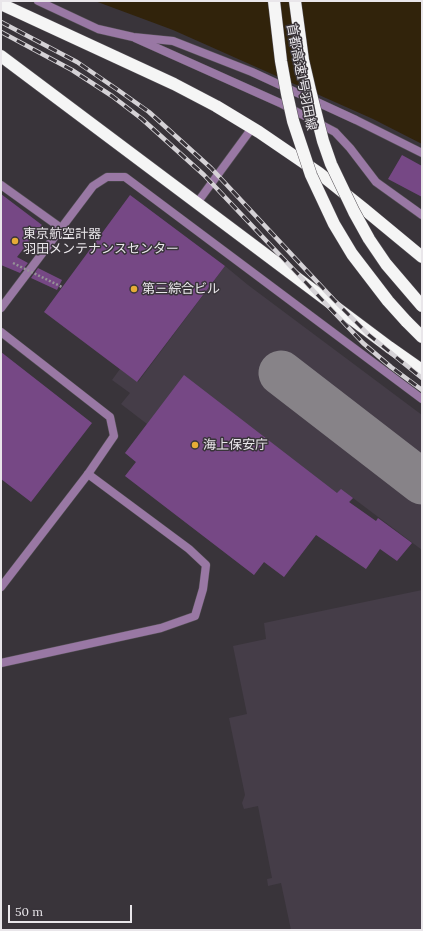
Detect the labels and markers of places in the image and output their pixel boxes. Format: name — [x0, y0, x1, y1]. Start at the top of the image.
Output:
place label: 東京航空計器 羽田メンテナンスセンター — [23, 226, 179, 257]
marker: 東京航空計器 羽田メンテナンスセンター — [10, 236, 20, 246]
place label: 第三綜合ビル — [142, 281, 220, 297]
marker: 第三綜合ビル — [129, 284, 139, 294]
place label: 海上保安庁 — [203, 437, 268, 453]
marker: 海上保安庁 — [190, 440, 200, 450]

